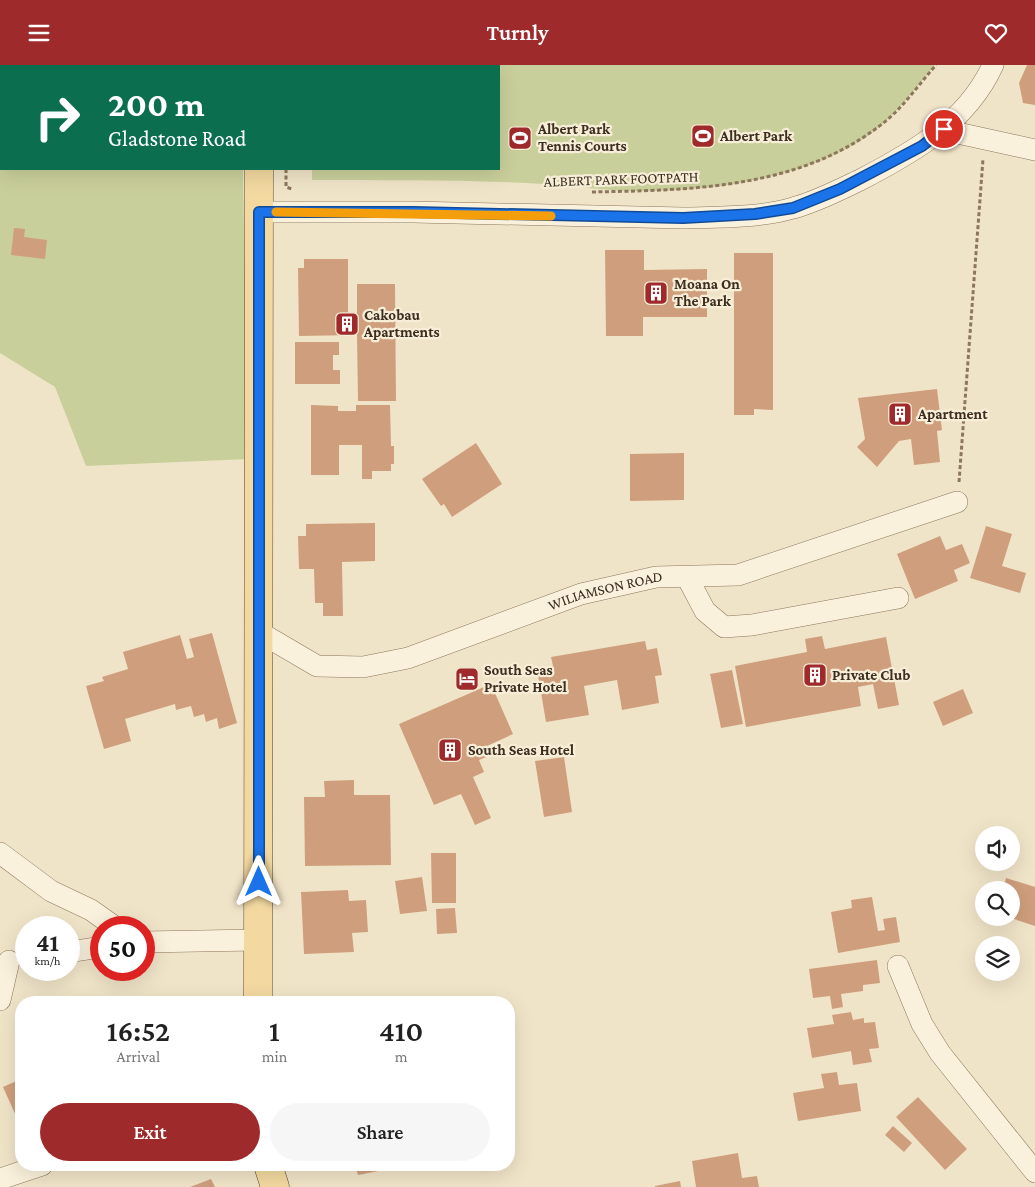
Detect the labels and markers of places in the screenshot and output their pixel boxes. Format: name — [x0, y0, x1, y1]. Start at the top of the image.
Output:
pin — [923, 108, 965, 150]
place label: Albert Park Tennis Courts — [537, 121, 627, 154]
sports icon: Albert Park — [690, 123, 716, 149]
sports icon: Albert Park Tennis Courts — [507, 125, 533, 151]
place label: Albert Park — [719, 128, 793, 144]
place label: Moana On The Park — [674, 276, 740, 309]
building icon: Moana On The Park — [643, 280, 669, 306]
place label: Cakobau Apartments — [363, 307, 440, 340]
building icon: Cakobau Apartments — [334, 311, 360, 337]
building icon: Apartment — [887, 401, 913, 427]
place label: Apartment — [917, 406, 988, 422]
place label: South Seas Private Hotel — [484, 662, 567, 695]
building icon: Private Club — [802, 662, 828, 688]
hotel icon: South Seas Private Hotel — [454, 666, 480, 692]
place label: Private Club — [832, 667, 910, 683]
building icon: South Seas Hotel — [437, 737, 463, 763]
place label: South Seas Hotel — [468, 742, 575, 758]

